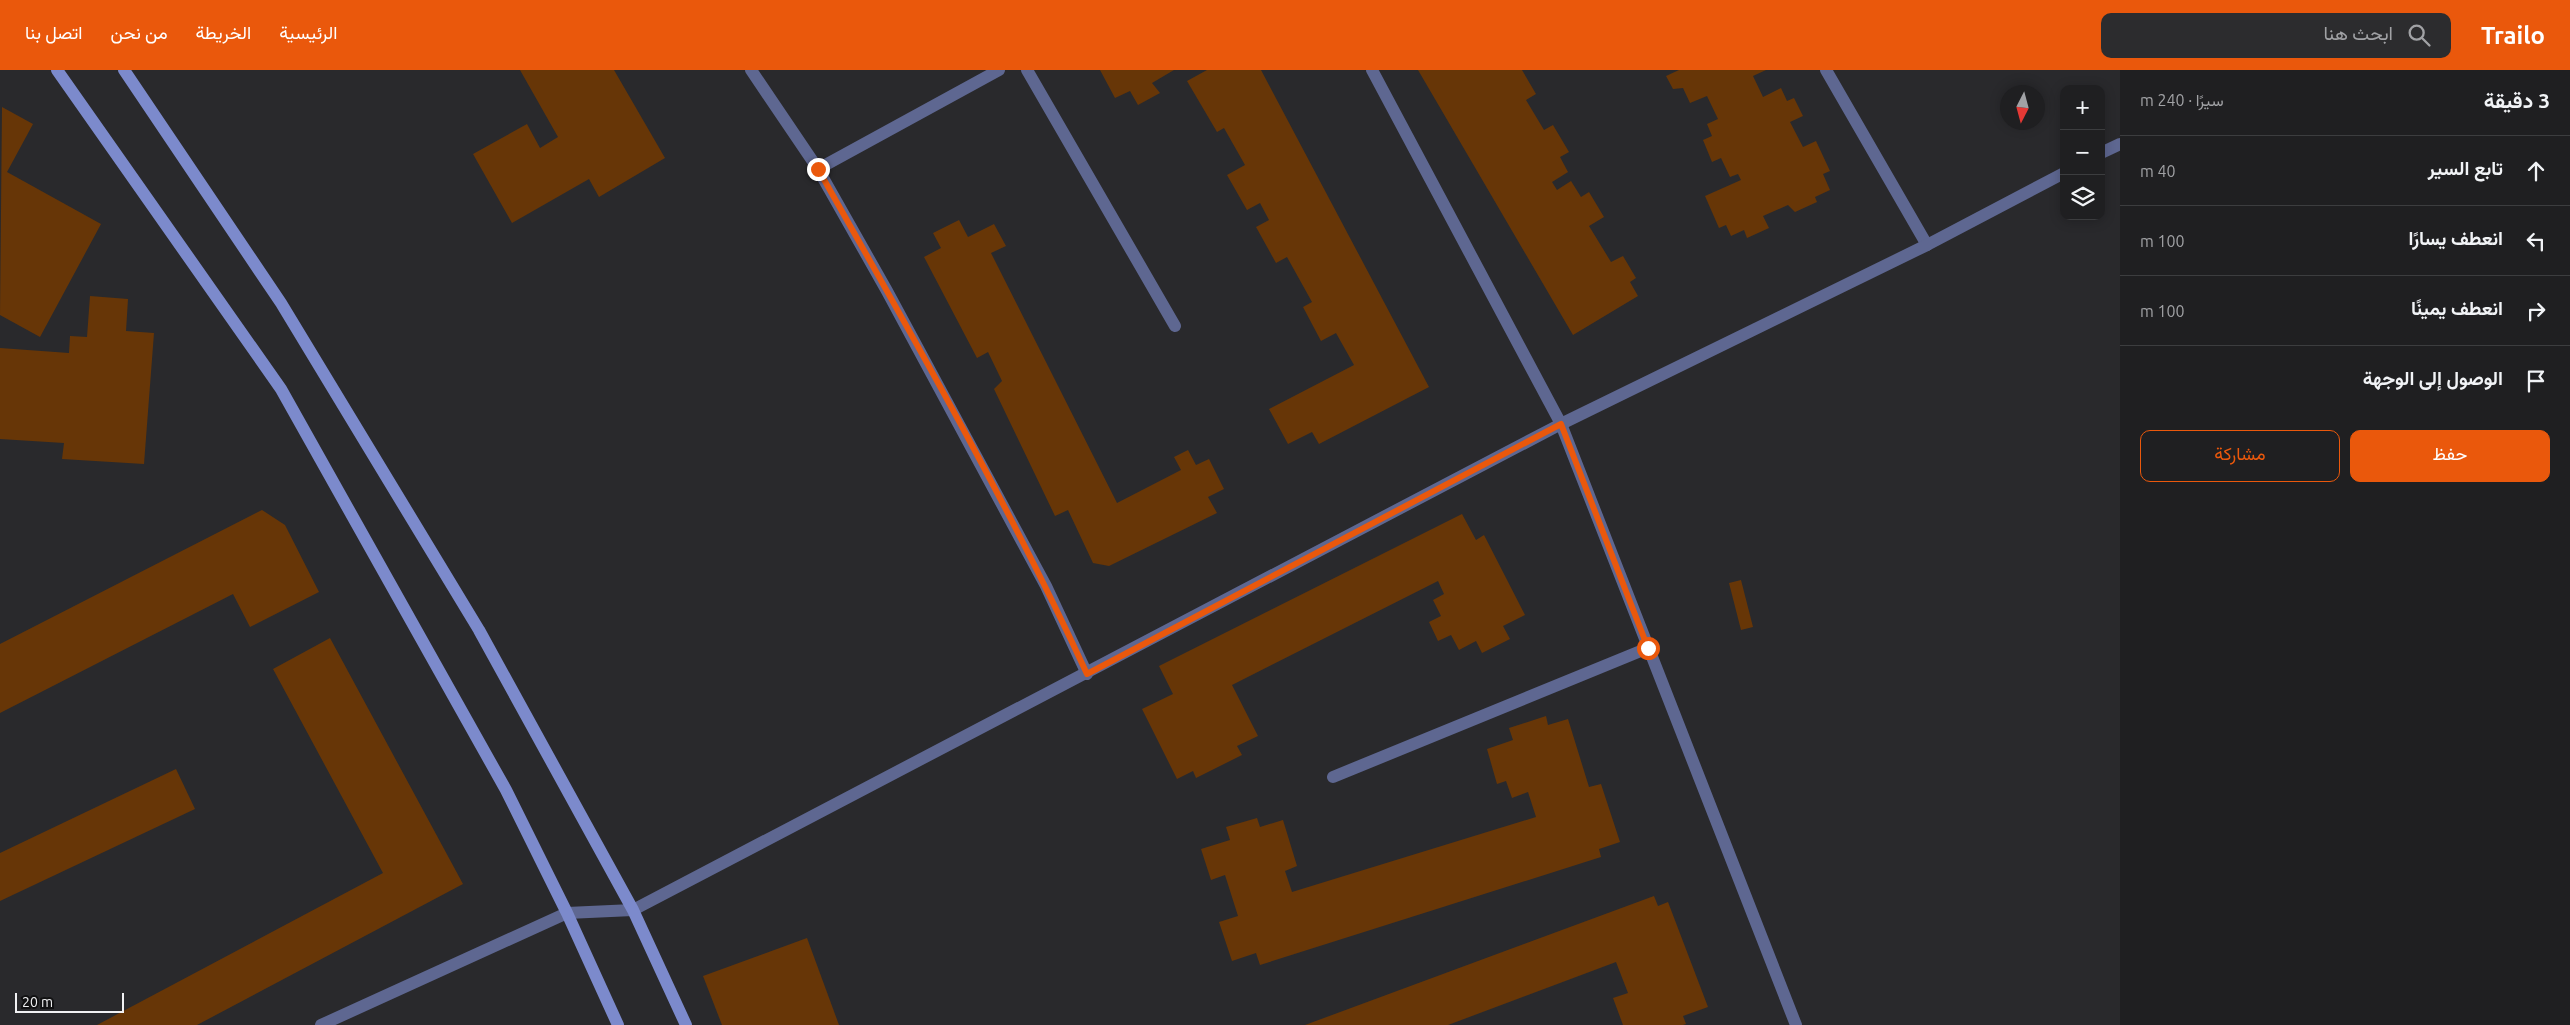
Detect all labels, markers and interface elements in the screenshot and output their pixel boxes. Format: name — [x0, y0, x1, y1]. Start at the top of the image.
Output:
search box — [2101, 13, 2451, 58]
icon: search — [2405, 21, 2433, 49]
text: اتصل بنا — [25, 22, 82, 42]
text: من نحن — [110, 22, 168, 42]
text: الخريطة — [196, 22, 251, 42]
text: الرئيسية — [279, 22, 337, 42]
text: ابحث هنا — [2323, 22, 2393, 44]
text: Trailo — [2481, 22, 2545, 49]
north arrow — [2000, 85, 2045, 130]
map controls — [2060, 85, 2105, 220]
button: + — [2060, 85, 2105, 130]
text: 3 دقيقة — [2484, 88, 2550, 112]
text: سيرًا · 240 m — [2140, 91, 2224, 109]
button: − — [2060, 130, 2105, 175]
text: تابع السير — [2428, 157, 2503, 179]
icon: ahead — [2522, 157, 2550, 185]
route end — [807, 158, 830, 181]
text: 40 m — [2140, 162, 2176, 180]
button: layers — [2060, 175, 2105, 220]
text: انعطف يسارًا — [2409, 227, 2503, 249]
icon: left — [2522, 227, 2550, 255]
text: 100 m — [2140, 232, 2185, 250]
text: انعطف يمينًا — [2411, 297, 2503, 319]
icon: right — [2522, 297, 2550, 325]
text: 100 m — [2140, 302, 2185, 320]
text: الوصول إلى الوجهة — [2363, 367, 2503, 389]
icon: arrive — [2522, 367, 2550, 395]
button: مشاركة — [2140, 430, 2340, 482]
button: حفظ — [2350, 430, 2550, 482]
route start — [1637, 637, 1660, 660]
scale bar — [15, 990, 124, 1013]
text: 20 m — [22, 994, 53, 1010]

